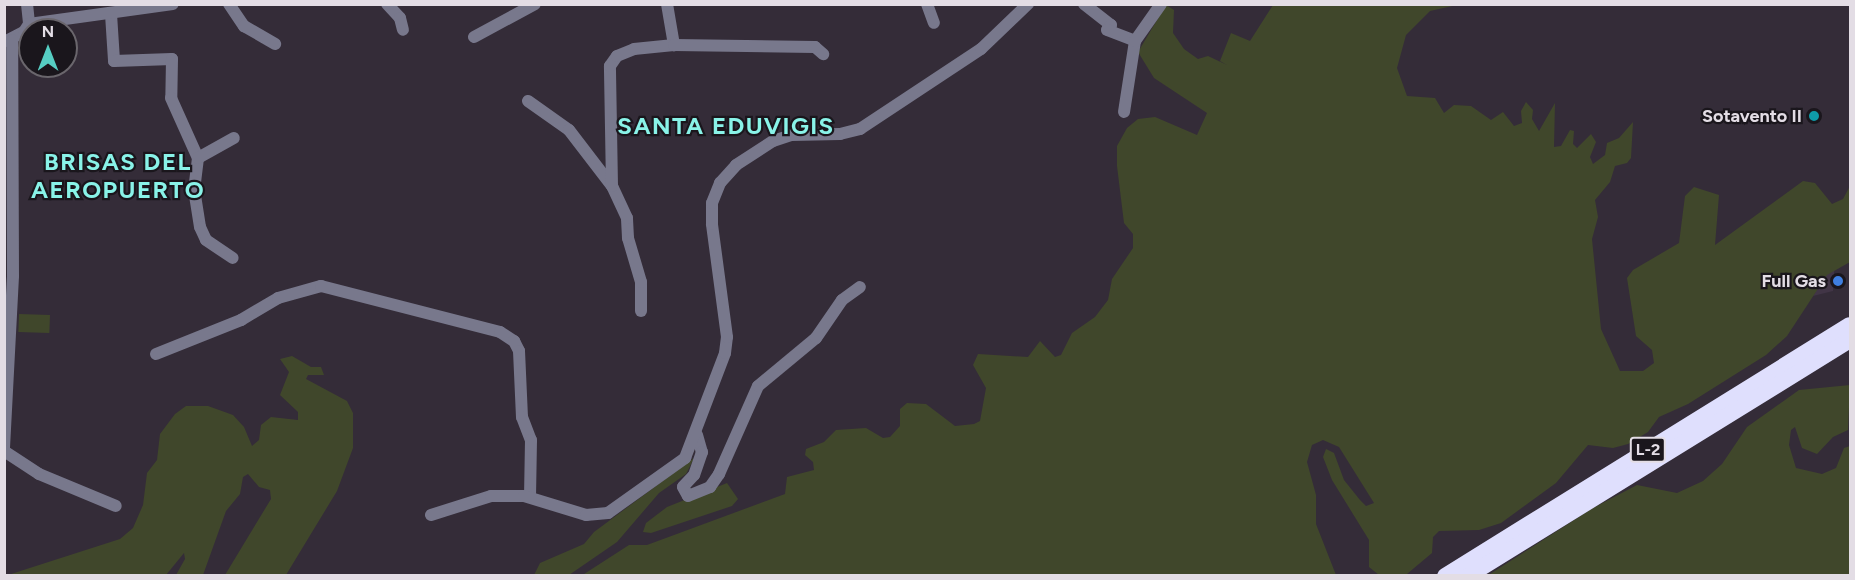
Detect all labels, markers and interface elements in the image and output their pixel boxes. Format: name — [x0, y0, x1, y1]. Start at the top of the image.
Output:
north arrow — [18, 18, 78, 78]
text: N — [42, 22, 54, 41]
place label: Sotavento II — [1702, 105, 1802, 127]
marker: Sotavento II — [1807, 109, 1821, 123]
district label: SANTA EDUVIGIS — [617, 112, 835, 140]
district label: BRISAS DEL AEROPUERTO — [31, 148, 205, 204]
place label: Full Gas — [1761, 270, 1826, 292]
marker: Full Gas — [1831, 274, 1845, 288]
road number: L-2 — [1628, 437, 1668, 463]

